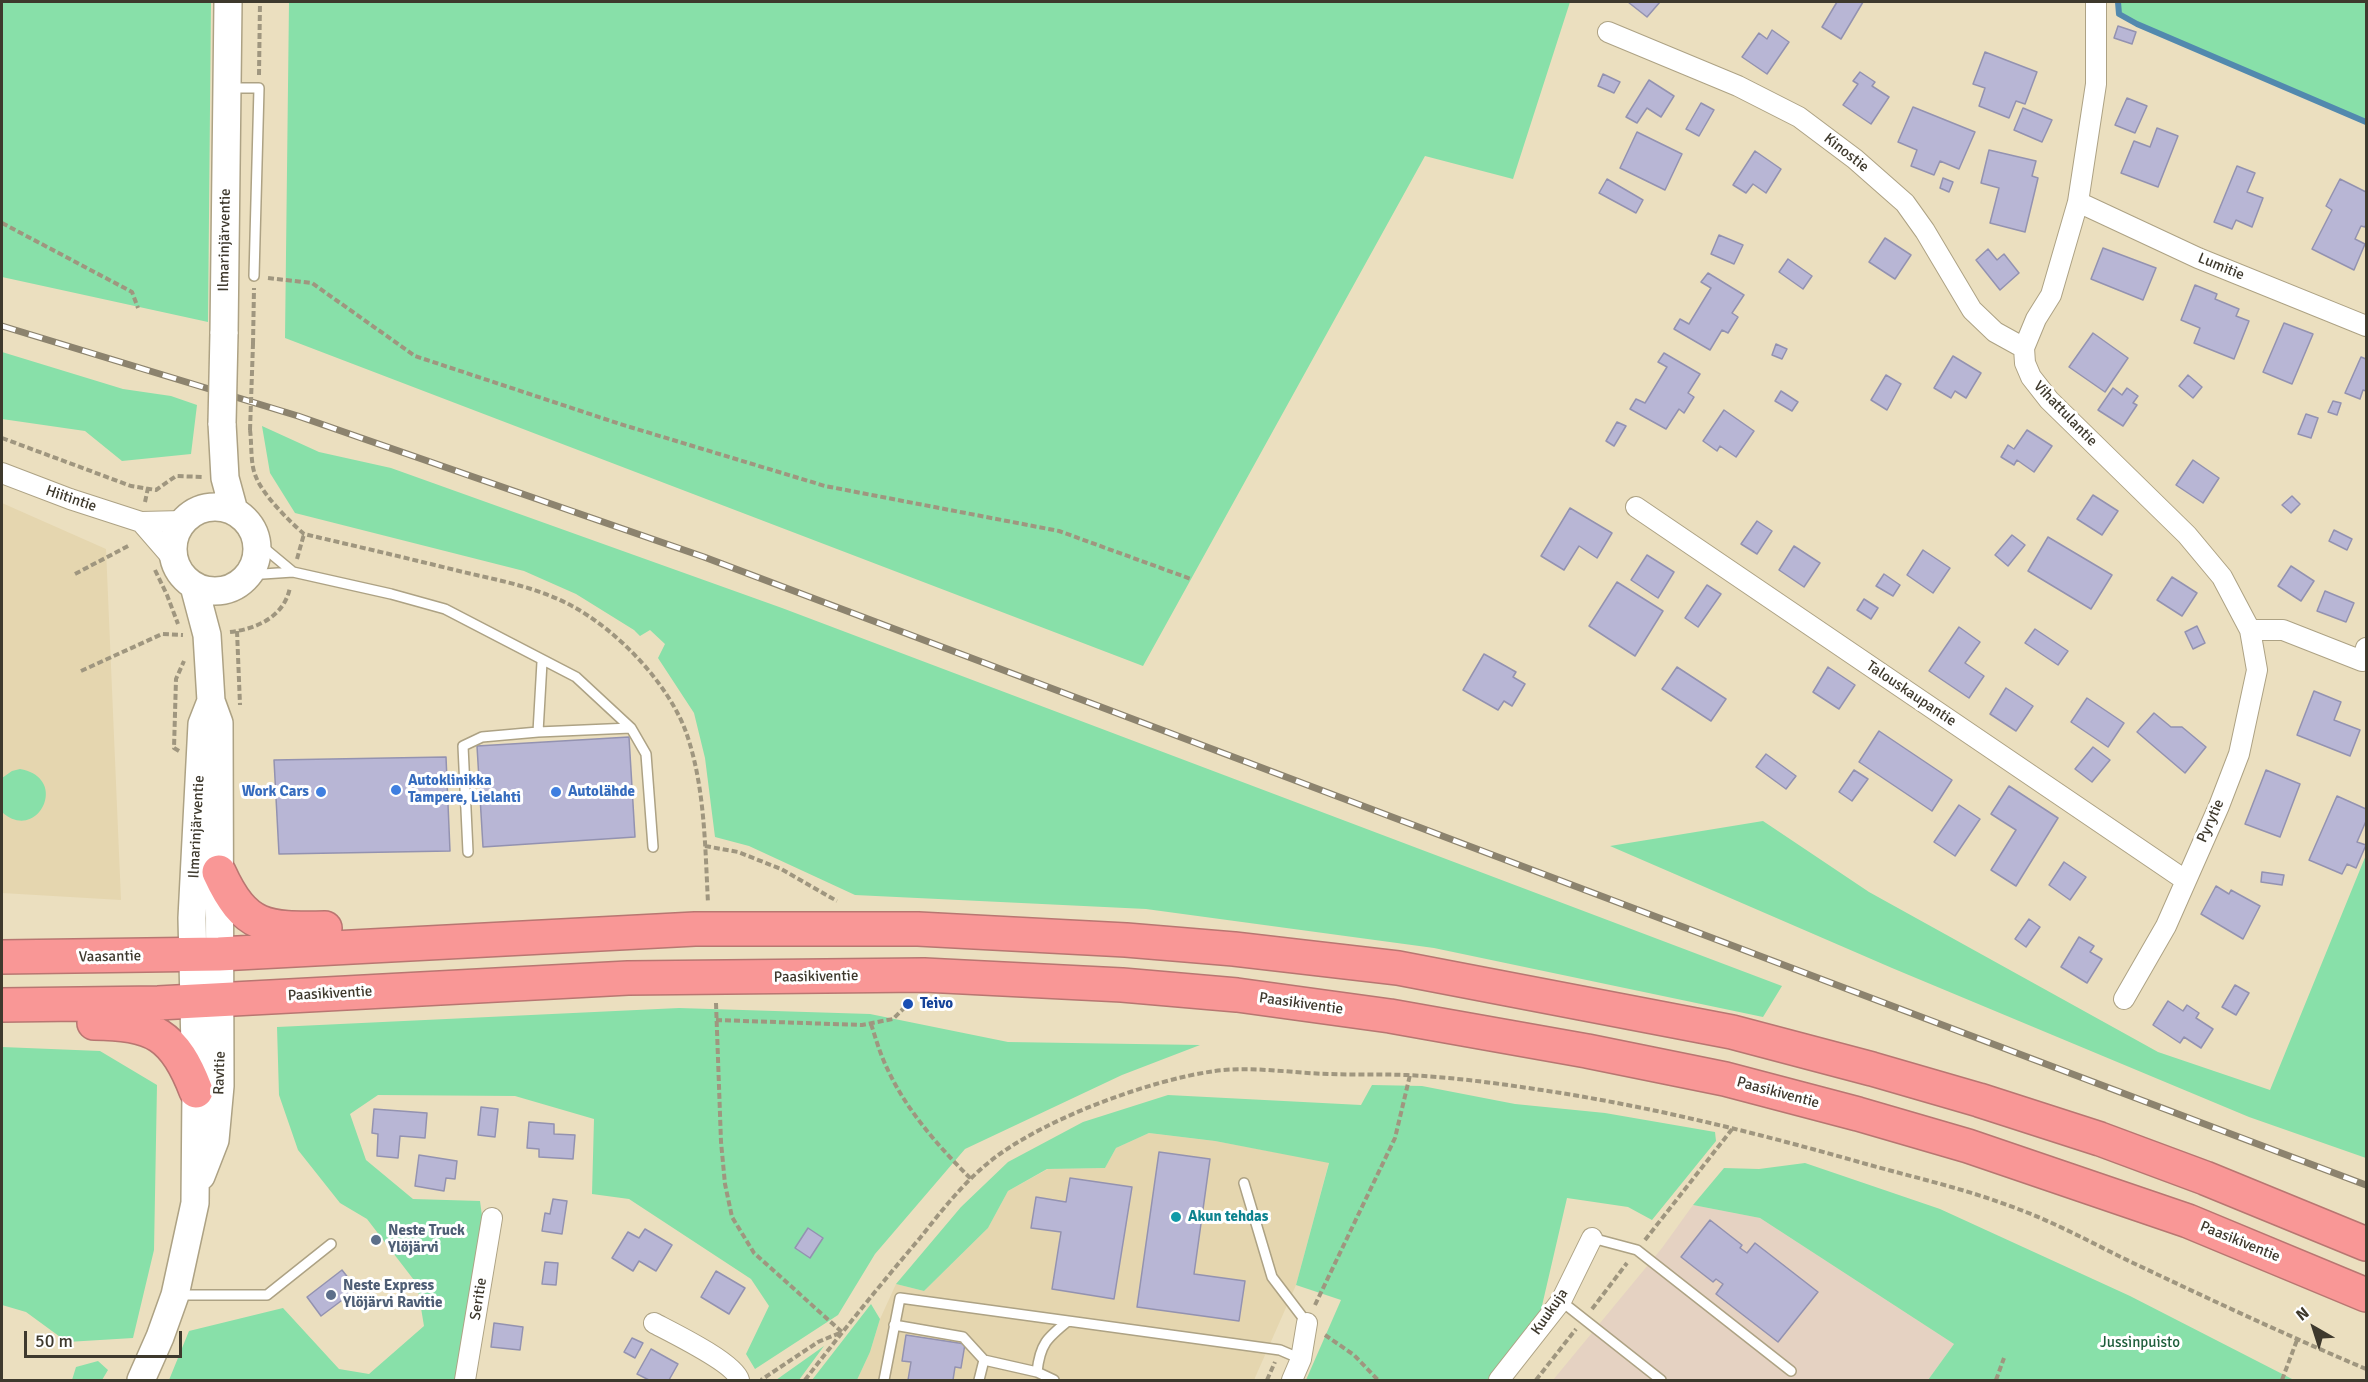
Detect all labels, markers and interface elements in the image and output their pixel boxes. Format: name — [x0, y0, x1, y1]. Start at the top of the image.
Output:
street label: Kinostie — [1820, 130, 1872, 176]
street label: Ilmarinjärventie — [215, 188, 235, 292]
street label: Lumitie — [2195, 250, 2247, 284]
street label: Vihattulantie — [2029, 377, 2101, 451]
street label: Hiitintie — [43, 482, 99, 516]
street label: Talouskaupantie — [1863, 657, 1959, 731]
place label: Autoklinikka Tampere, Lielahti — [408, 772, 521, 807]
street label: Ilmarinjärventie — [185, 775, 209, 879]
place label: Work Cars — [242, 783, 309, 801]
marker: Autoklinikka Tampere, Lielahti — [389, 783, 403, 797]
place label: Autolähde — [568, 783, 635, 801]
marker: Work Cars — [314, 785, 328, 799]
marker: Autolähde — [549, 785, 563, 799]
street label: Pyrytie — [2194, 797, 2228, 845]
street label: Vaasantie — [79, 947, 141, 967]
street label: Paasikiventie — [774, 967, 858, 987]
street label: Paasikiventie — [287, 983, 373, 1005]
street label: Paasikiventie — [1258, 989, 1344, 1019]
place label: Teivo — [920, 995, 953, 1013]
marker: Teivo — [901, 997, 915, 1011]
street label: Ravitie — [210, 1051, 230, 1095]
street label: Paasikiventie — [1735, 1073, 1821, 1113]
place label: Akun tehdas — [1188, 1208, 1268, 1226]
marker: Akun tehdas — [1169, 1210, 1183, 1224]
street label: Paasikiventie — [2197, 1218, 2283, 1266]
place label: Neste Truck Ylöjärvi — [388, 1222, 465, 1257]
marker: Neste Truck Ylöjärvi — [369, 1233, 383, 1247]
place label: Neste Express Ylöjärvi Ravitie — [343, 1277, 442, 1312]
street label: Seritie — [467, 1277, 491, 1321]
street label: Kuukuja — [1528, 1285, 1572, 1339]
marker: Neste Express Ylöjärvi Ravitie — [324, 1288, 338, 1302]
north arrow — [2284, 1298, 2344, 1358]
text: N — [2292, 1303, 2313, 1325]
scale bar — [27, 1319, 184, 1357]
text: 50 m — [35, 1330, 73, 1352]
park label: Jussinpuisto — [2100, 1334, 2180, 1352]

